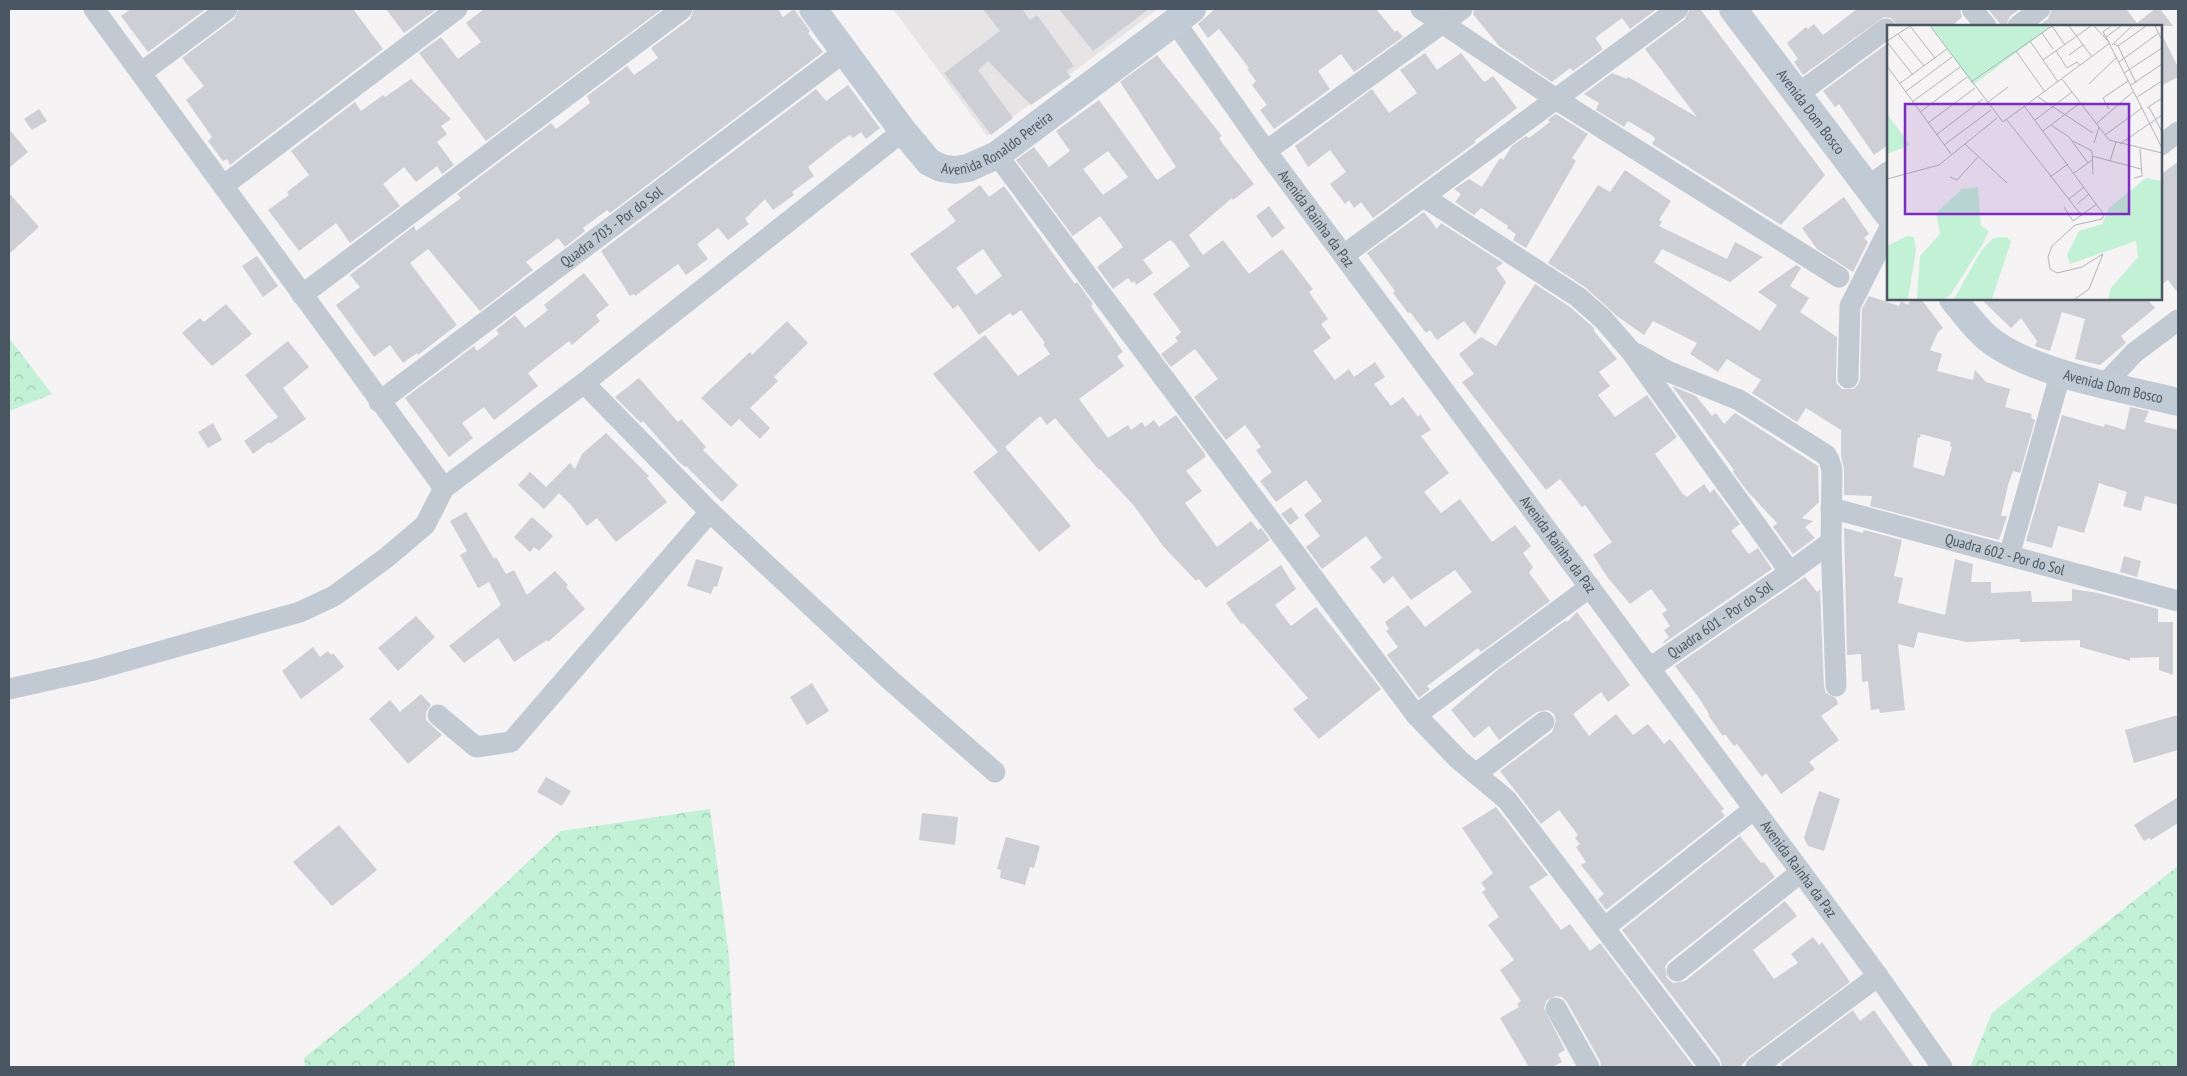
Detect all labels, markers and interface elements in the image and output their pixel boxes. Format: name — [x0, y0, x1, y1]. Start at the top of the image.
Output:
inset map — [1887, 25, 2162, 300]
street label: Avenida Dom Bosco — [1773, 65, 1849, 158]
street label: Avenida Ronaldo Pereira — [940, 107, 1056, 179]
street label: Avenida Rainha da Paz — [1274, 166, 1359, 271]
street label: Quadra 703 - Por do Sol — [556, 182, 667, 271]
street label: Avenida Dom Bosco — [2061, 365, 2165, 407]
street label: Avenida Rainha da Paz — [1516, 492, 1601, 597]
street label: Quadra 602 - Por do Sol — [1943, 529, 2067, 579]
street label: Quadra 601 - Por do Sol — [1664, 577, 1776, 662]
street label: Avenida Rainha da Paz — [1757, 816, 1841, 921]

